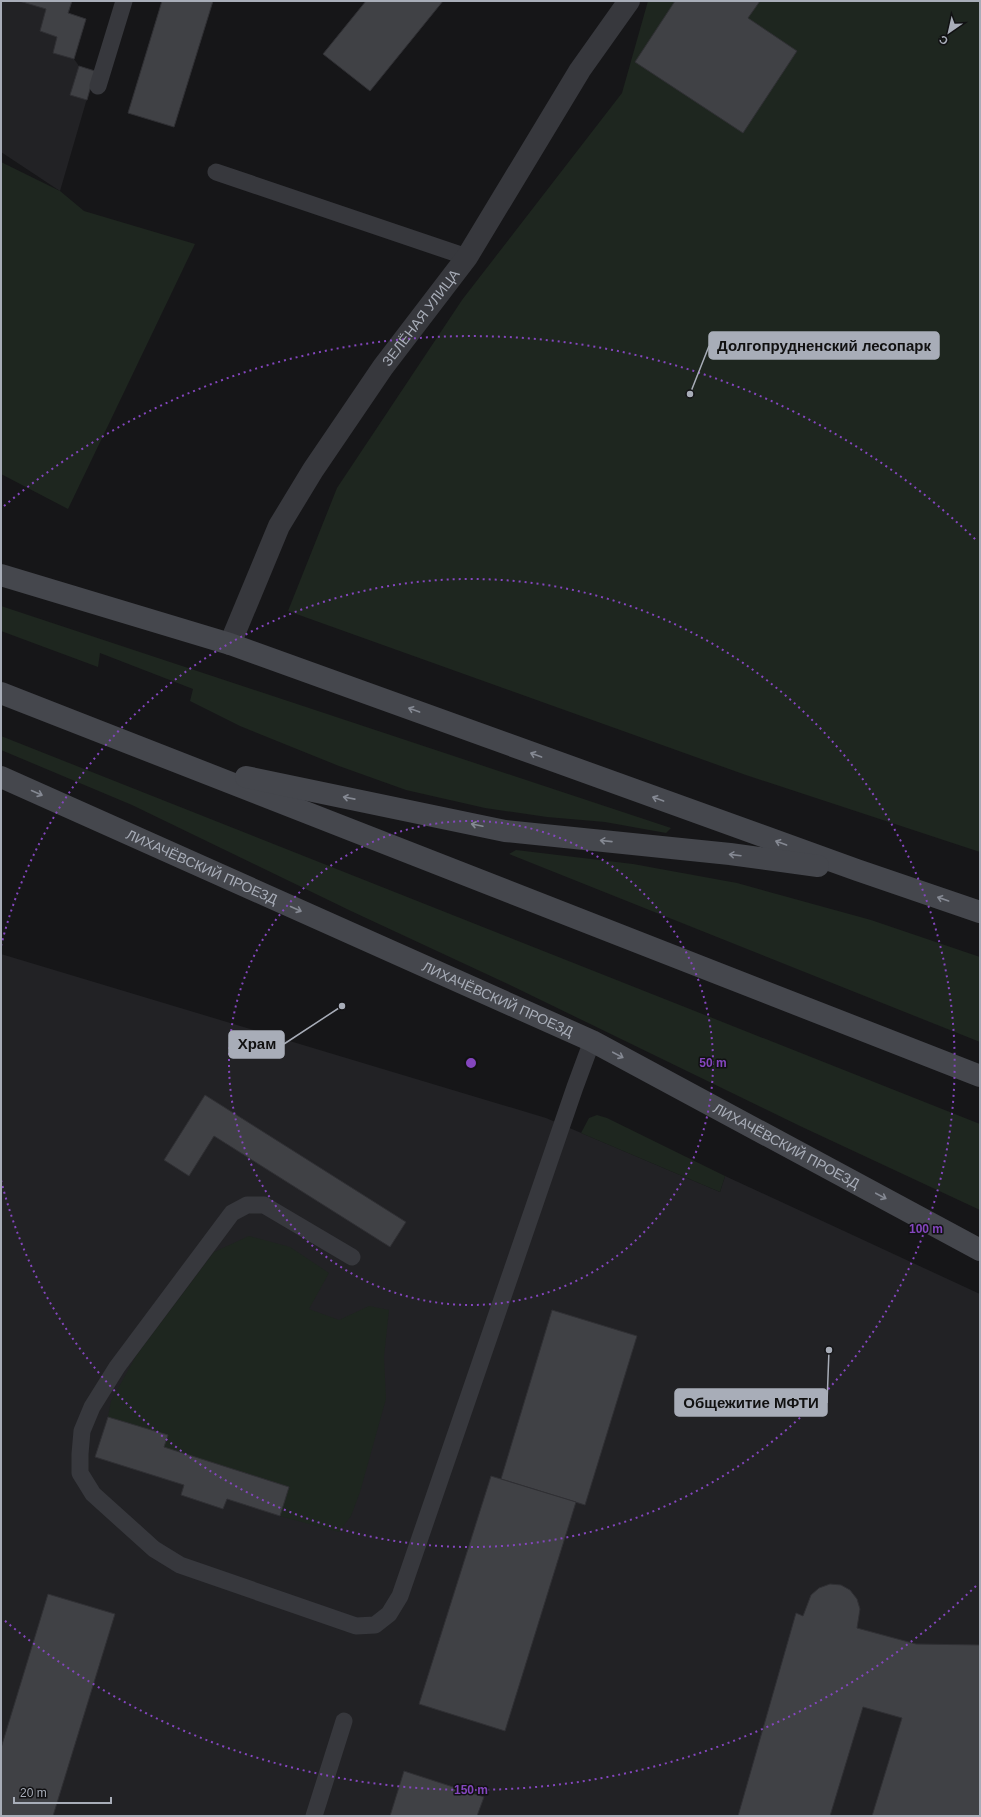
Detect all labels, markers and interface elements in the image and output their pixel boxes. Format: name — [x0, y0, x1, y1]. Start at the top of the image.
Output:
north arrow — [929, 12, 969, 52]
text: С — [937, 33, 950, 47]
street label: ЗЕЛЁНАЯ УЛИЦА — [379, 266, 463, 369]
callout: Долгопрудненский лесопарк — [709, 332, 939, 359]
text: Долгопрудненский лесопарк — [717, 337, 931, 354]
one-way arrow — [408, 706, 420, 714]
one-way arrow — [531, 750, 543, 758]
one-way arrow — [30, 790, 42, 797]
one-way arrow — [343, 794, 356, 802]
one-way arrow — [653, 794, 665, 802]
one-way arrow — [471, 820, 484, 828]
street label: ЛИХАЧЁВСКИЙ ПРОЕЗД — [124, 826, 280, 908]
one-way arrow — [599, 837, 612, 845]
one-way arrow — [775, 838, 787, 846]
one-way arrow — [729, 851, 742, 859]
one-way arrow — [937, 895, 950, 902]
one-way arrow — [290, 905, 302, 913]
street label: ЛИХАЧЁВСКИЙ ПРОЕЗД — [420, 958, 576, 1040]
callout: Храм — [229, 1031, 284, 1058]
text: Храм — [238, 1035, 276, 1052]
one-way arrow — [612, 1051, 624, 1059]
centre of rings — [464, 1056, 478, 1070]
text: 50 m — [699, 1056, 727, 1070]
street label: ЛИХАЧЁВСКИЙ ПРОЕЗД — [710, 1100, 863, 1192]
one-way arrow — [875, 1193, 887, 1200]
text: 100 m — [909, 1222, 943, 1236]
callout: Общежитие МФТИ — [675, 1389, 827, 1416]
text: Общежитие МФТИ — [683, 1394, 819, 1411]
scale bar — [14, 1779, 111, 1805]
text: 150 m — [454, 1783, 488, 1797]
text: 20 m — [20, 1786, 47, 1800]

